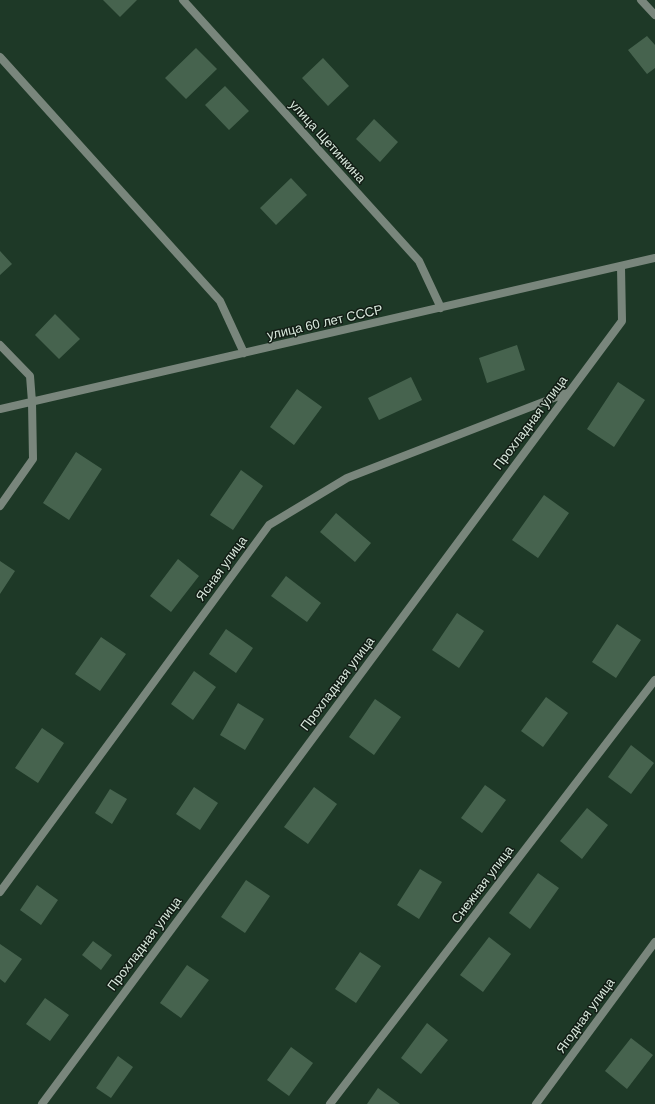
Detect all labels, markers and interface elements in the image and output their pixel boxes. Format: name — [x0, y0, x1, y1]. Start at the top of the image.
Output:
street label: улица Щетинкина — [286, 97, 368, 187]
street label: улица 60 лет СССР — [266, 302, 384, 344]
street label: Прохладная улица — [491, 373, 571, 473]
street label: Ясная улица — [193, 533, 251, 605]
street label: Прохладная улица — [298, 634, 378, 734]
street label: Снежная улица — [449, 843, 517, 927]
street label: Прохладная улица — [105, 894, 185, 994]
street label: Ягодная улица — [553, 975, 619, 1057]

